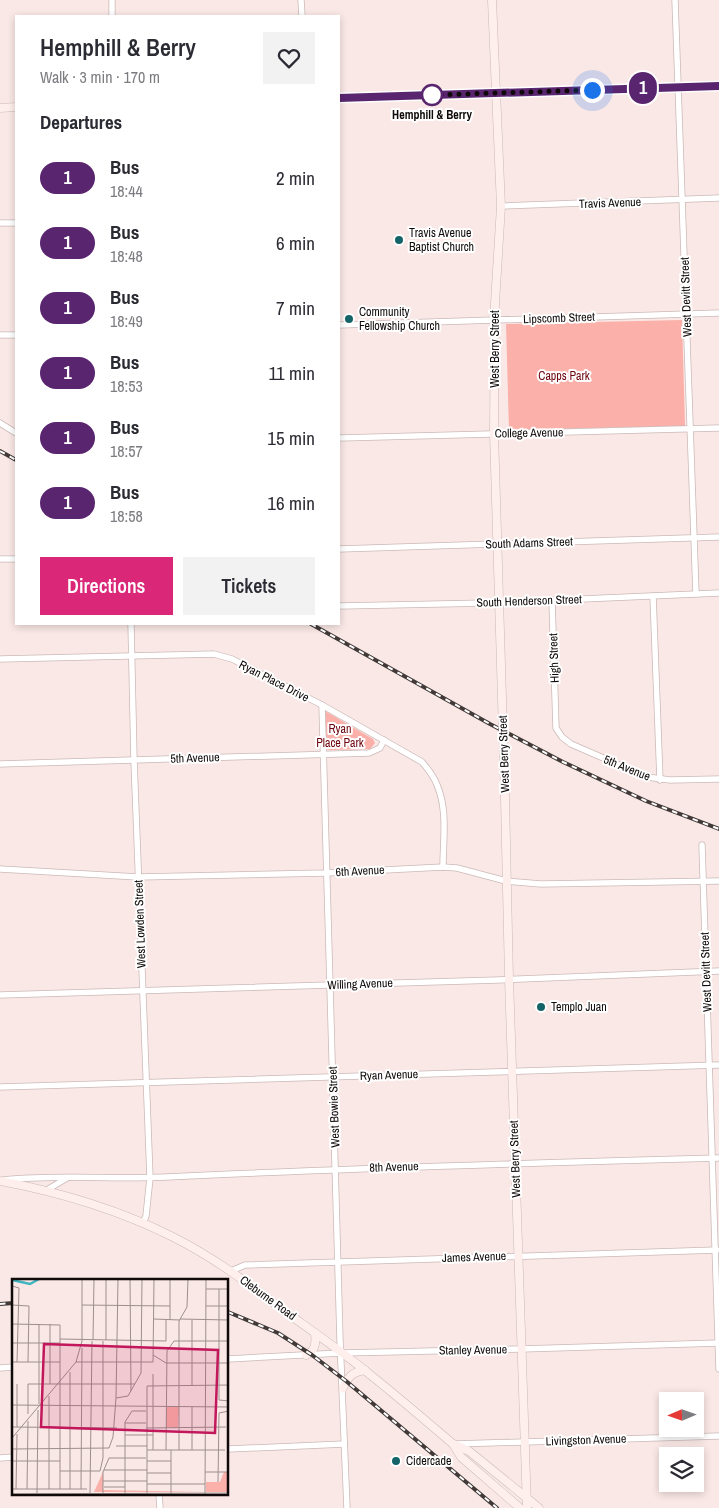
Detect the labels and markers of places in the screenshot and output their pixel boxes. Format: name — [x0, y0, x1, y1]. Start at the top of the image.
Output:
marker: Hemphill & Berry — [421, 84, 443, 106]
place label: Hemphill & Berry — [392, 107, 472, 123]
place label: Travis Avenue Baptist Church — [409, 225, 474, 255]
marker: Travis Avenue Baptist Church — [393, 234, 405, 246]
place label: Community Fellowship Church — [359, 304, 440, 334]
marker: Community Fellowship Church — [343, 313, 355, 325]
place label: Templo Juan — [551, 999, 607, 1015]
marker: Templo Juan — [535, 1001, 547, 1013]
place label: Cidercade — [406, 1453, 451, 1469]
marker: Cidercade — [390, 1455, 402, 1467]

